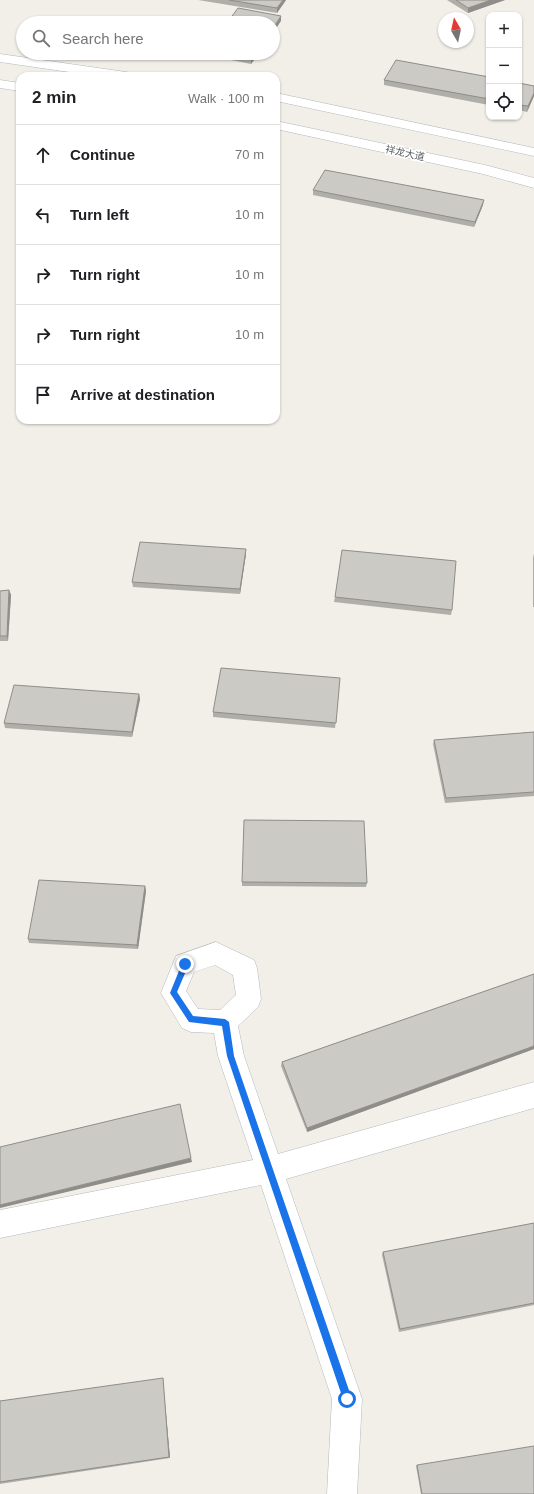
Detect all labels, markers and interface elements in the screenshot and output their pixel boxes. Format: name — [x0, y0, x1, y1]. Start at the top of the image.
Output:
north arrow — [438, 12, 474, 48]
map controls — [486, 12, 522, 120]
button: + — [486, 12, 522, 48]
search box — [16, 16, 280, 60]
icon: search — [30, 27, 52, 49]
text: Search here — [62, 30, 144, 47]
button: − — [486, 48, 522, 84]
button: locate — [486, 84, 522, 120]
text: 2 min — [32, 88, 76, 107]
text: Walk · 100 m — [188, 91, 264, 106]
street label: 祥龙大道 — [384, 143, 426, 163]
icon: ahead — [32, 144, 54, 166]
text: Continue — [70, 146, 135, 163]
text: 70 m — [235, 147, 264, 162]
icon: left — [32, 204, 54, 226]
text: Turn left — [70, 206, 129, 223]
text: 10 m — [235, 207, 264, 222]
icon: right — [32, 264, 54, 286]
text: Turn right — [70, 266, 140, 283]
text: 10 m — [235, 267, 264, 282]
icon: right — [32, 324, 54, 346]
text: Turn right — [70, 326, 140, 343]
text: 10 m — [235, 327, 264, 342]
icon: arrive — [32, 384, 54, 406]
text: Arrive at destination — [70, 386, 215, 403]
route end — [176, 955, 194, 973]
route start — [338, 1390, 356, 1408]

